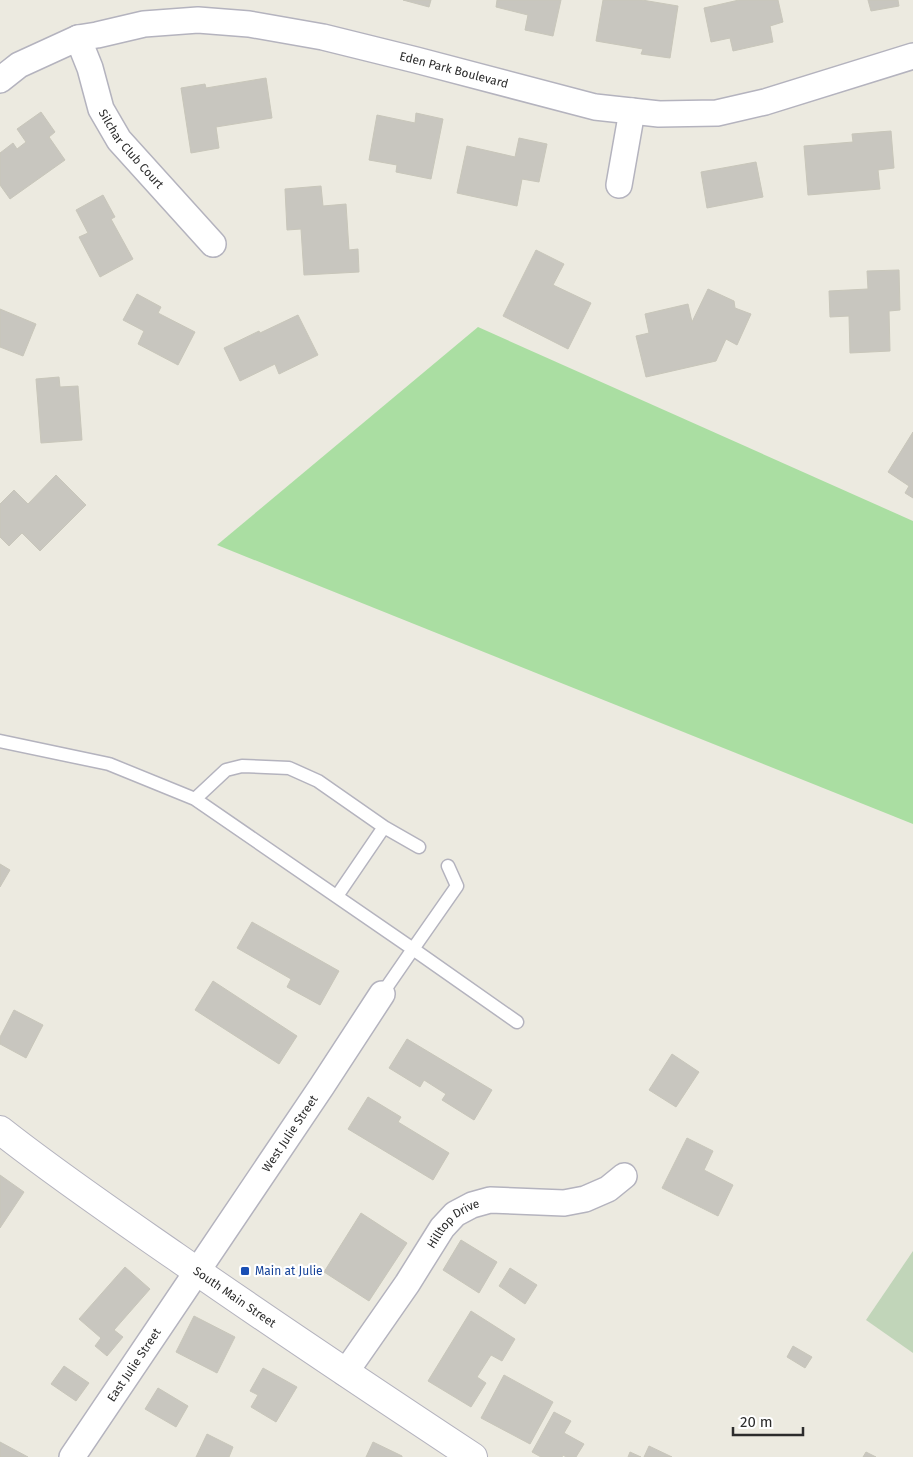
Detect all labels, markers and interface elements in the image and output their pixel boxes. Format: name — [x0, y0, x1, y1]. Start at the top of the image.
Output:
street label: Eden Park Boulevard — [398, 49, 510, 91]
street label: Silchar Club Court — [96, 107, 167, 192]
street label: West Julie Street — [259, 1092, 321, 1175]
street label: Hilltop Drive — [424, 1196, 481, 1251]
street label: South Main Street — [191, 1264, 279, 1331]
place label: Main at Julie — [255, 1264, 323, 1278]
marker: Main at Julie — [239, 1265, 251, 1277]
street label: East Julie Street — [104, 1325, 164, 1404]
scale bar — [733, 1404, 803, 1436]
text: 20 m — [740, 1413, 773, 1431]

